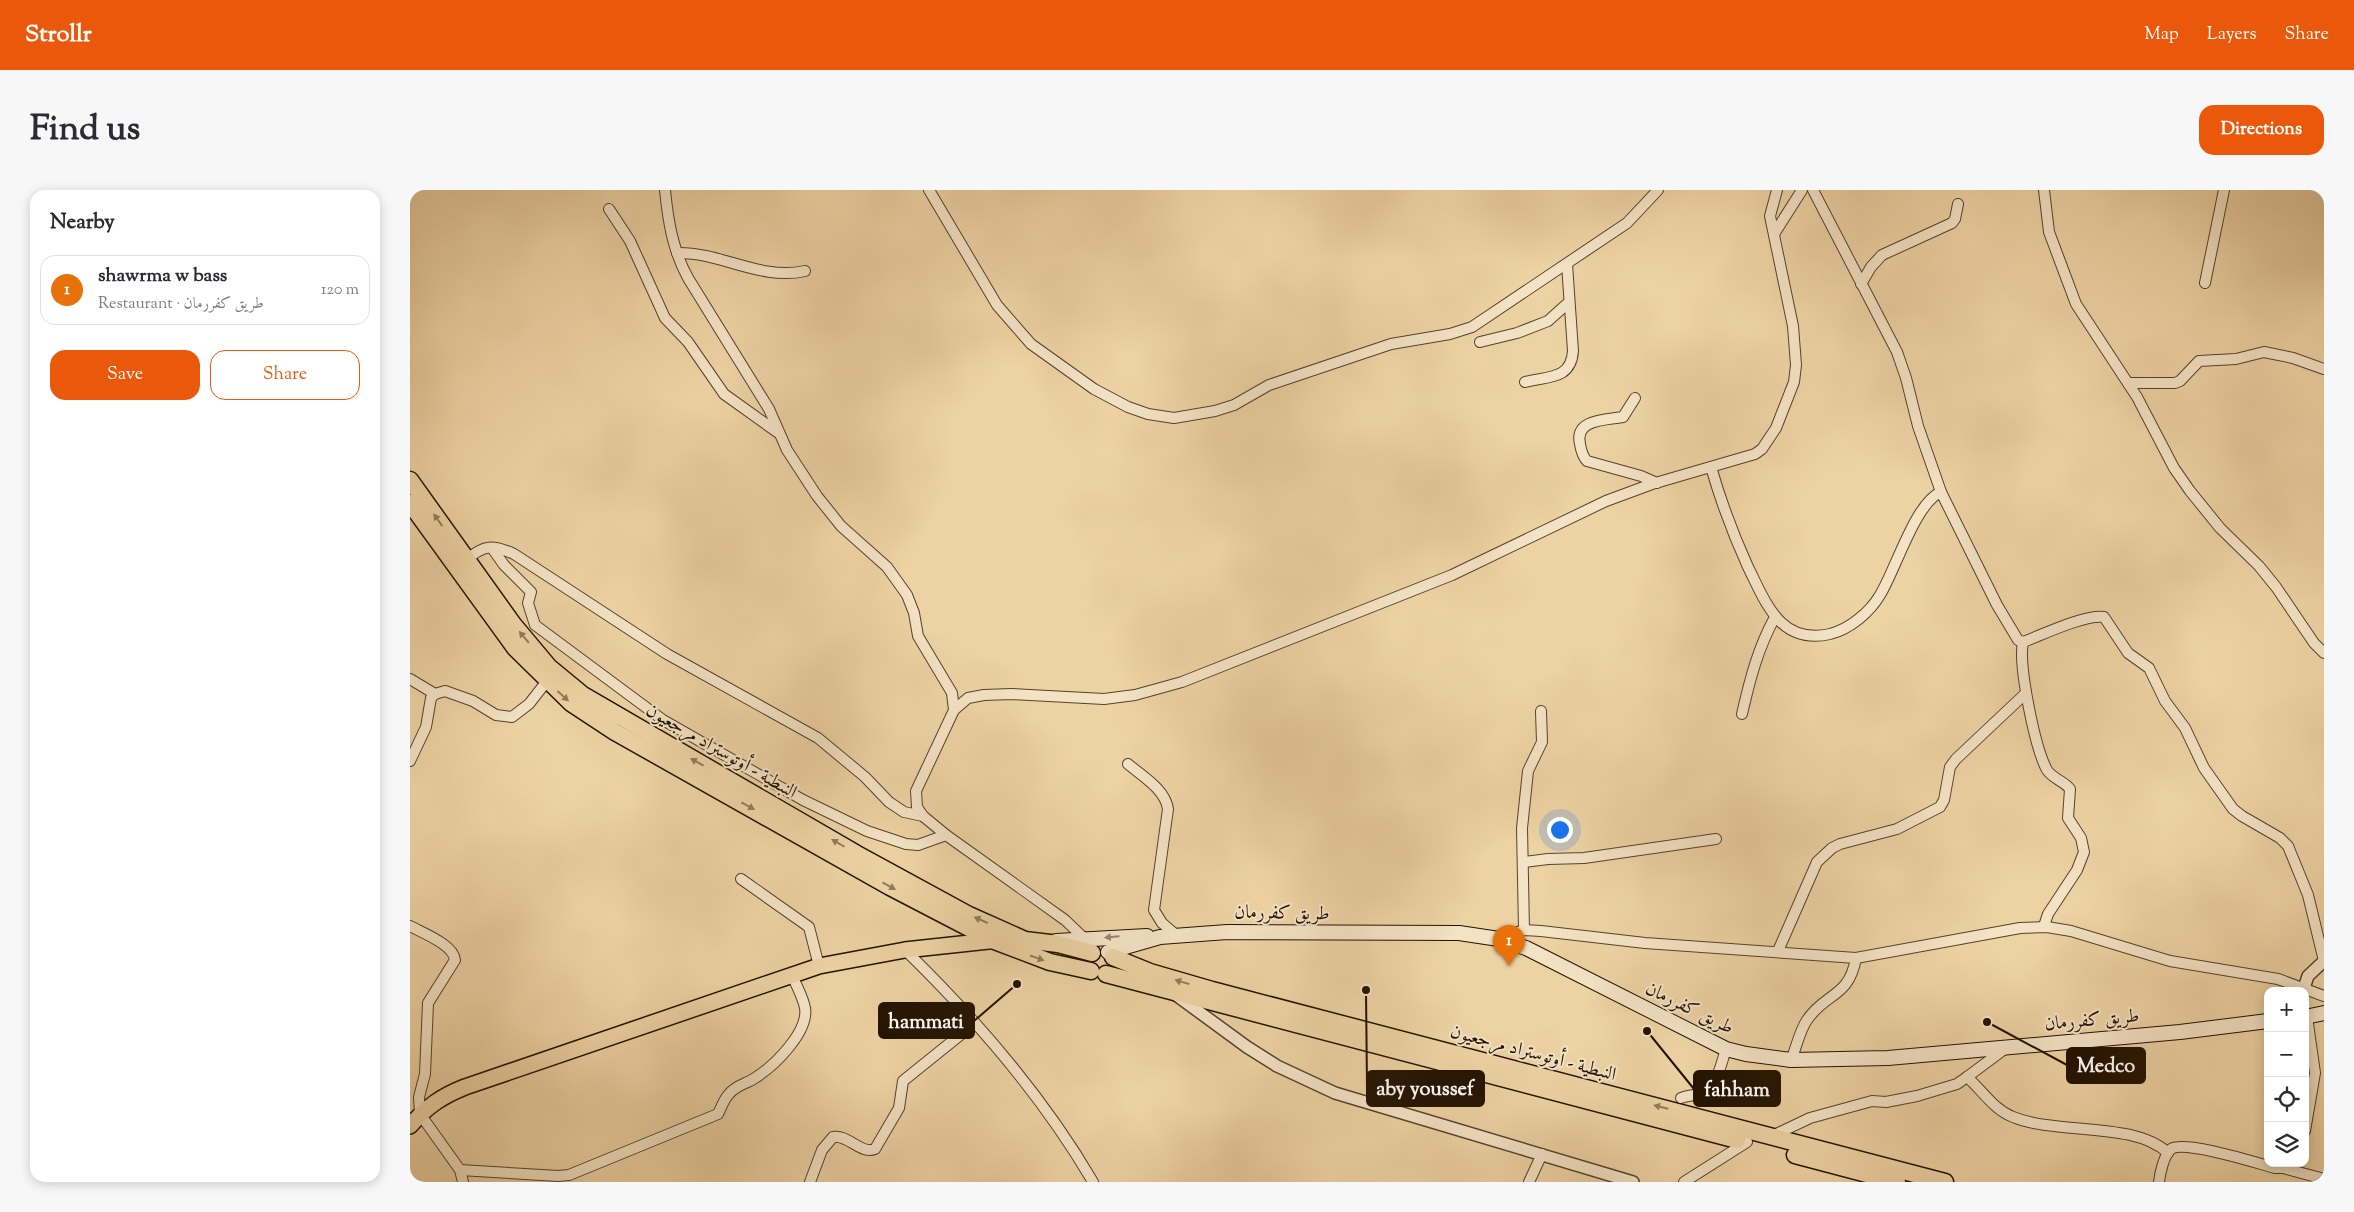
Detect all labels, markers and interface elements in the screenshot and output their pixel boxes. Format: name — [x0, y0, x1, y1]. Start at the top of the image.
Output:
text: Strollr — [25, 18, 92, 52]
text: Map — [2144, 22, 2179, 48]
text: Layers — [2207, 22, 2257, 48]
text: Share — [2285, 22, 2329, 48]
text: Find us — [30, 105, 140, 156]
button: Directions — [2199, 105, 2324, 155]
text: Nearby — [50, 208, 115, 238]
text: shawrma w bass — [98, 263, 227, 290]
text: 1 — [64, 279, 70, 302]
text: 120 m — [321, 279, 359, 302]
text: Restaurant · طريق كفررمان — [98, 293, 264, 316]
button: Save — [50, 350, 200, 400]
button: Share — [210, 350, 360, 400]
one-way arrow — [433, 513, 443, 527]
one-way arrow — [518, 632, 530, 644]
one-way arrow — [557, 690, 569, 702]
street label: النبطية - أوتوستراد مرجعيون — [640, 697, 802, 806]
one-way arrow — [690, 758, 704, 766]
one-way arrow — [741, 801, 754, 810]
your location — [1547, 817, 1573, 843]
one-way arrow — [831, 838, 845, 847]
one-way arrow — [882, 882, 896, 891]
street label: طريق كفررمان — [1234, 900, 1330, 928]
one-way arrow — [974, 916, 988, 924]
pin: 1 — [1493, 925, 1525, 966]
one-way arrow — [1103, 933, 1119, 941]
one-way arrow — [1030, 954, 1045, 962]
street label: طريق كفررمان — [1640, 976, 1738, 1042]
one-way arrow — [1175, 978, 1190, 986]
map controls — [2264, 987, 2309, 1167]
button: + — [2264, 987, 2309, 1032]
callout: hammati — [879, 1003, 974, 1038]
street label: طريق كفررمان — [2043, 1003, 2141, 1039]
text: hammati — [888, 1009, 964, 1038]
street label: النبطية - أوتوستراد مرجعيون — [1447, 1018, 1619, 1089]
button: − — [2264, 1032, 2309, 1077]
callout: Medco — [2067, 1048, 2145, 1083]
text: Medco — [2077, 1053, 2135, 1082]
callout: aby youssef — [1367, 1071, 1484, 1106]
callout: fahham — [1694, 1071, 1780, 1106]
text: aby youssef — [1376, 1076, 1476, 1105]
text: fahham — [1704, 1077, 1770, 1106]
button: locate — [2264, 1077, 2309, 1122]
one-way arrow — [1653, 1103, 1668, 1111]
button: layers — [2264, 1122, 2309, 1167]

